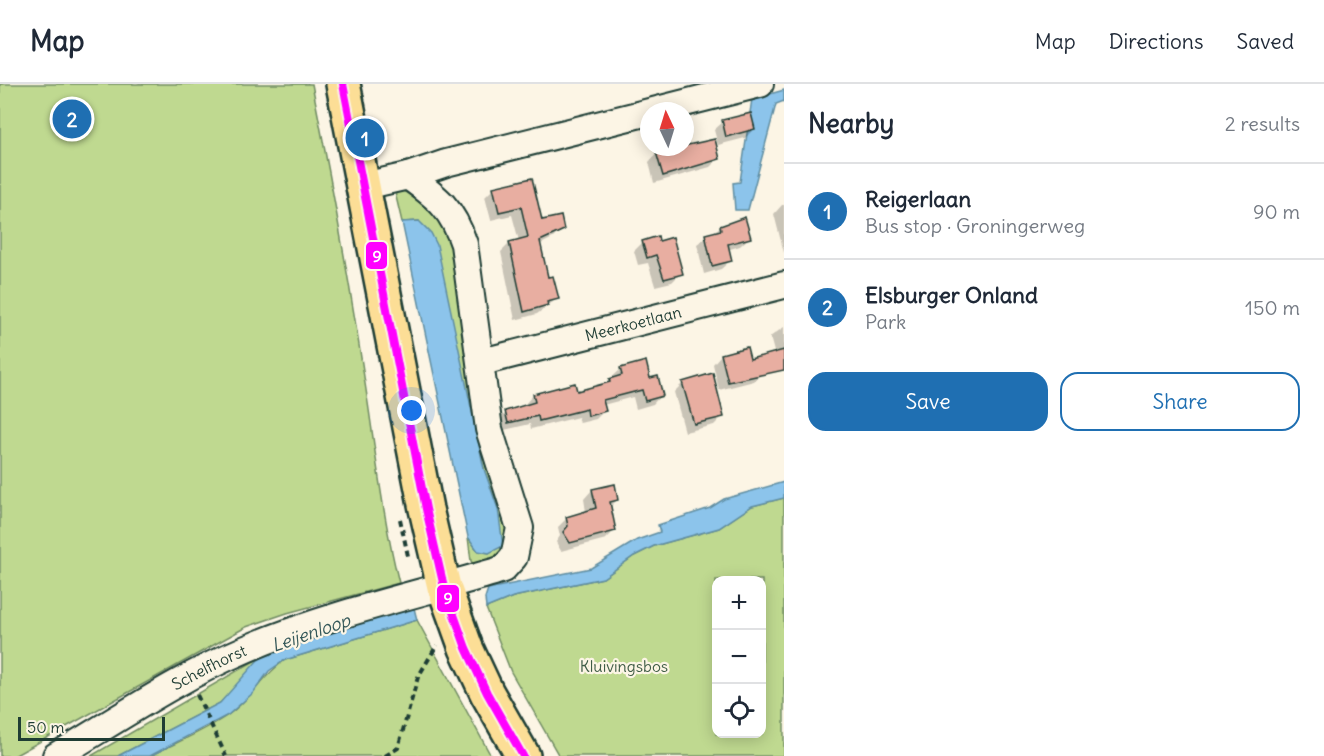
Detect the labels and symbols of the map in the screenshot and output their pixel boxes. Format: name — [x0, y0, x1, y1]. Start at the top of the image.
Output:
pin: 2 — [52, 96, 92, 141]
north arrow — [640, 102, 694, 156]
pin: 1 — [346, 116, 385, 160]
line badge: 9 — [365, 241, 388, 270]
text: 9 — [372, 246, 382, 266]
street label: Meerkoetlaan — [583, 302, 684, 345]
your location — [397, 396, 426, 425]
line badge: 9 — [436, 584, 460, 613]
text: 9 — [443, 588, 453, 608]
water label: Leijenloop — [268, 608, 354, 657]
street label: Schelfhorst — [168, 640, 250, 694]
park label: Kluivingsbos — [580, 656, 668, 676]
scale bar — [18, 714, 165, 742]

